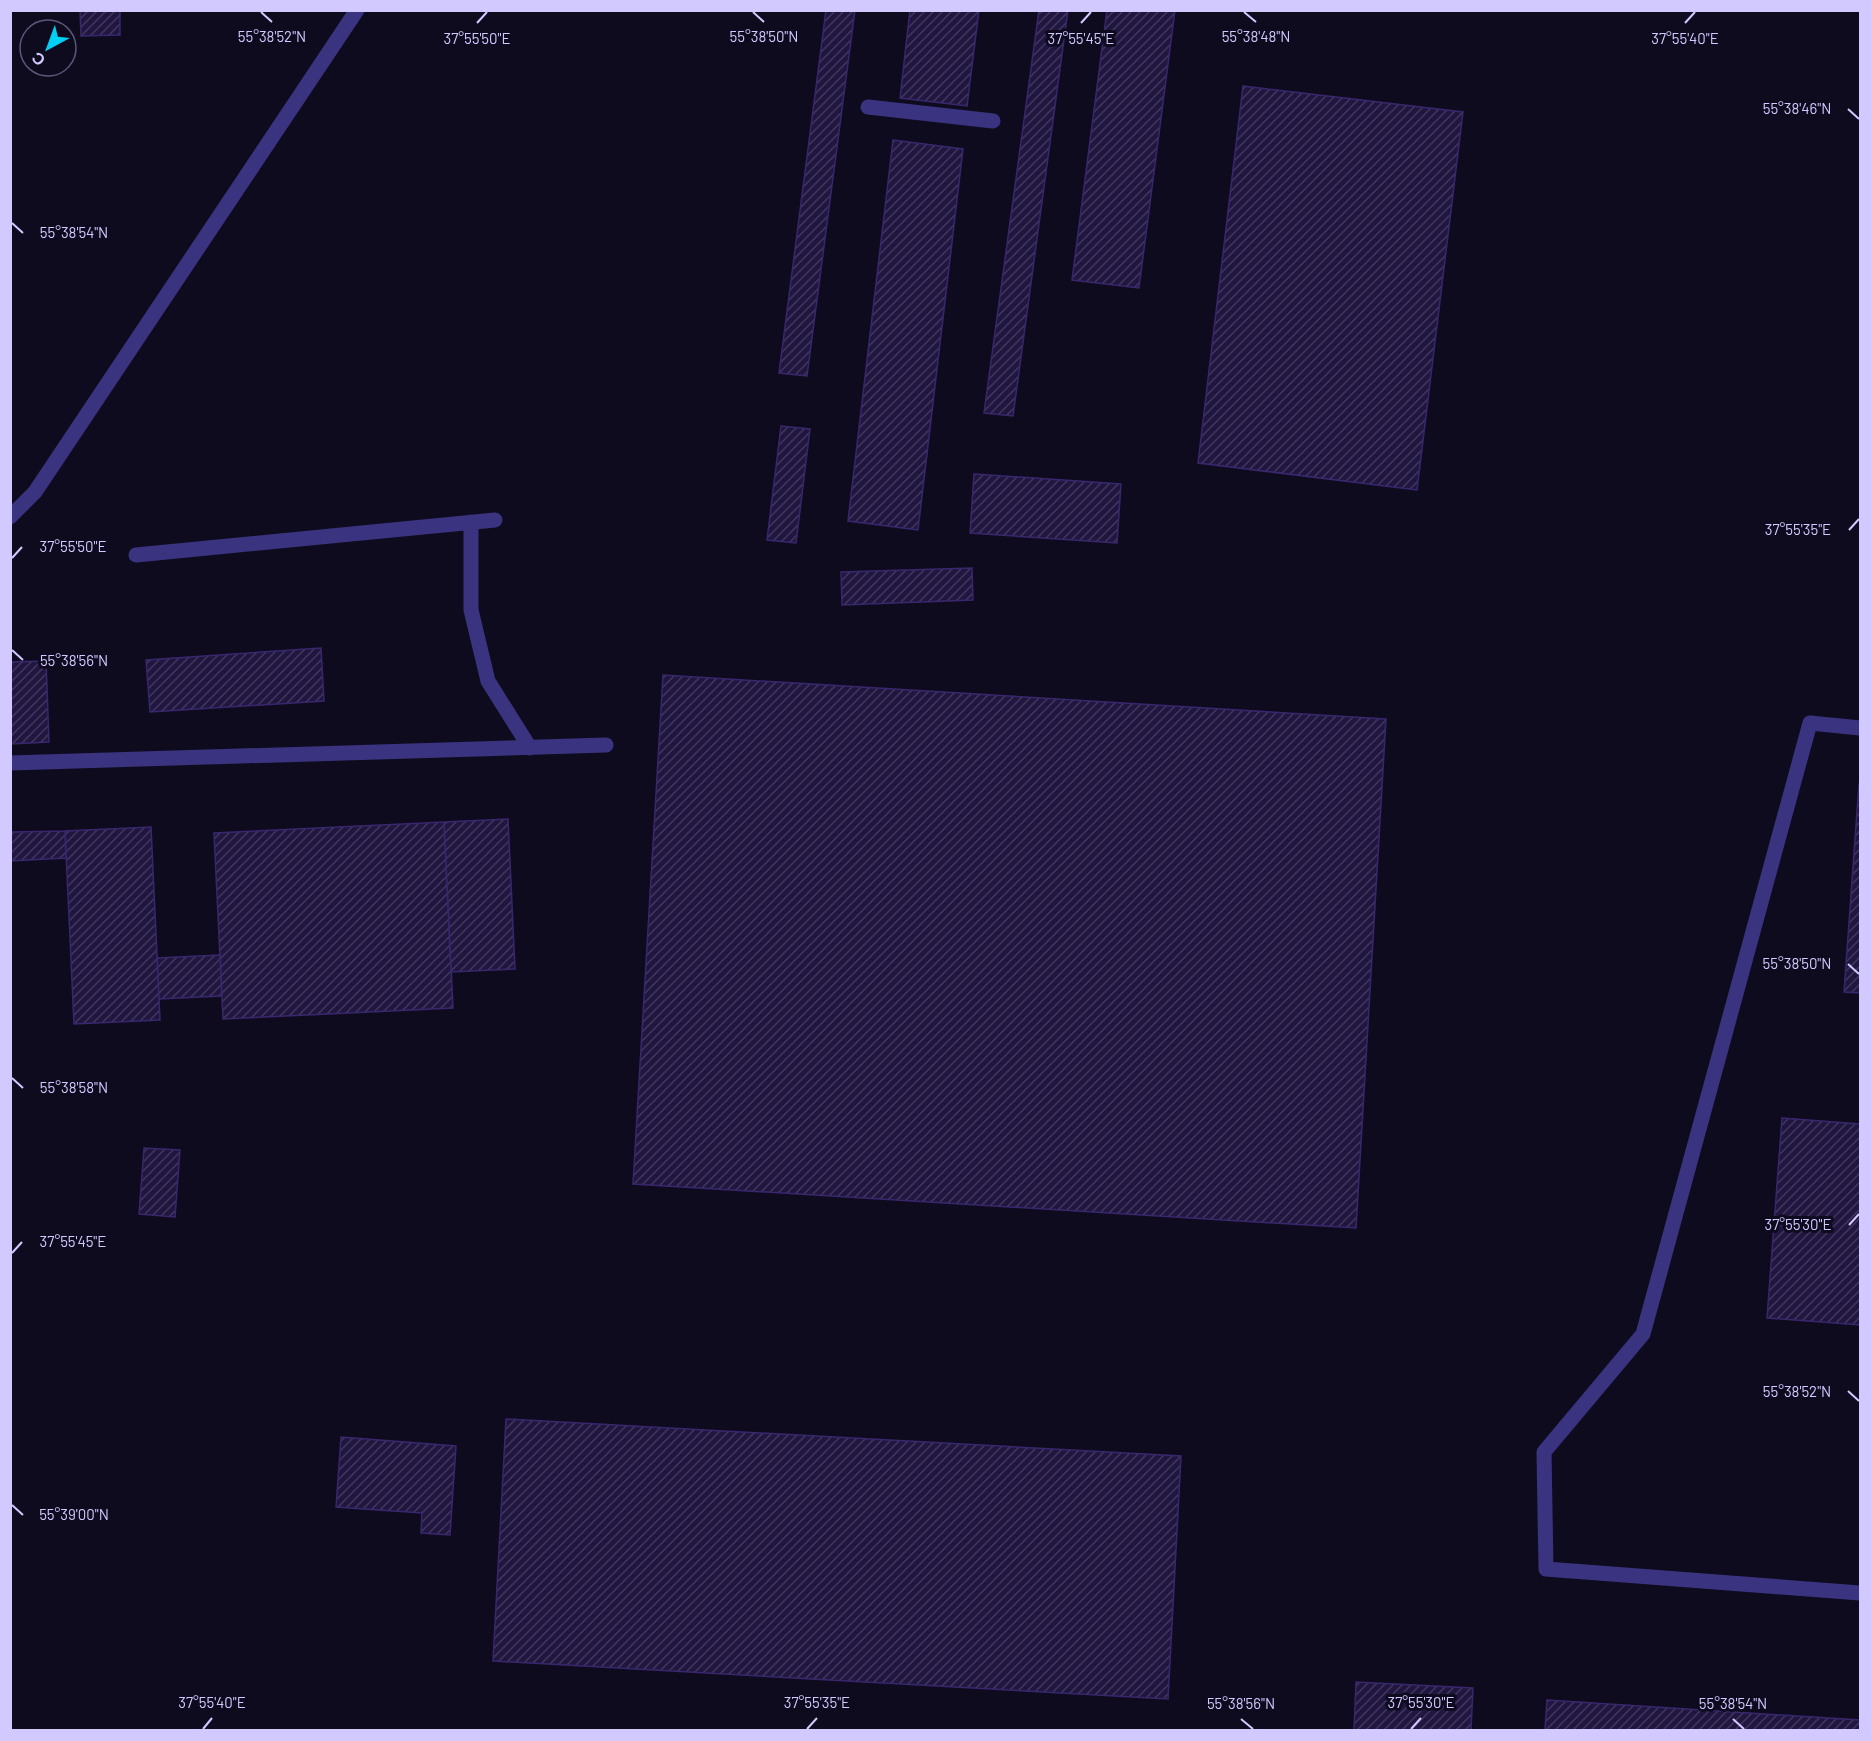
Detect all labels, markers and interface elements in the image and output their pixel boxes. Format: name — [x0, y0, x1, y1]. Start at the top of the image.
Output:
north arrow — [18, 18, 78, 78]
text: 55°38'52"N — [238, 27, 306, 45]
text: 55°38'50"N — [730, 27, 798, 45]
text: 55°38'48"N — [1222, 27, 1290, 45]
text: 37°55'50"E — [443, 29, 511, 47]
text: 37°55'45"E — [1048, 29, 1114, 47]
text: 37°55'40"E — [1651, 29, 1719, 47]
text: С — [27, 48, 48, 71]
text: 55°38'46"N — [1763, 99, 1831, 117]
text: 55°38'54"N — [40, 223, 108, 241]
text: 37°55'35"E — [1765, 520, 1831, 538]
text: 37°55'50"E — [39, 537, 107, 555]
text: 55°38'56"N — [40, 651, 108, 669]
text: 55°38'50"N — [1763, 954, 1831, 972]
text: 55°38'58"N — [40, 1078, 108, 1096]
text: 37°55'30"E — [1764, 1215, 1832, 1233]
text: 37°55'45"E — [40, 1232, 106, 1250]
text: 55°38'52"N — [1763, 1382, 1831, 1400]
text: 55°39'00"N — [39, 1505, 109, 1523]
text: 37°55'40"E — [178, 1693, 246, 1711]
text: 37°55'35"E — [784, 1693, 850, 1711]
text: 37°55'30"E — [1387, 1693, 1455, 1711]
text: 55°38'56"N — [1207, 1694, 1275, 1712]
text: 55°38'54"N — [1699, 1694, 1767, 1712]

